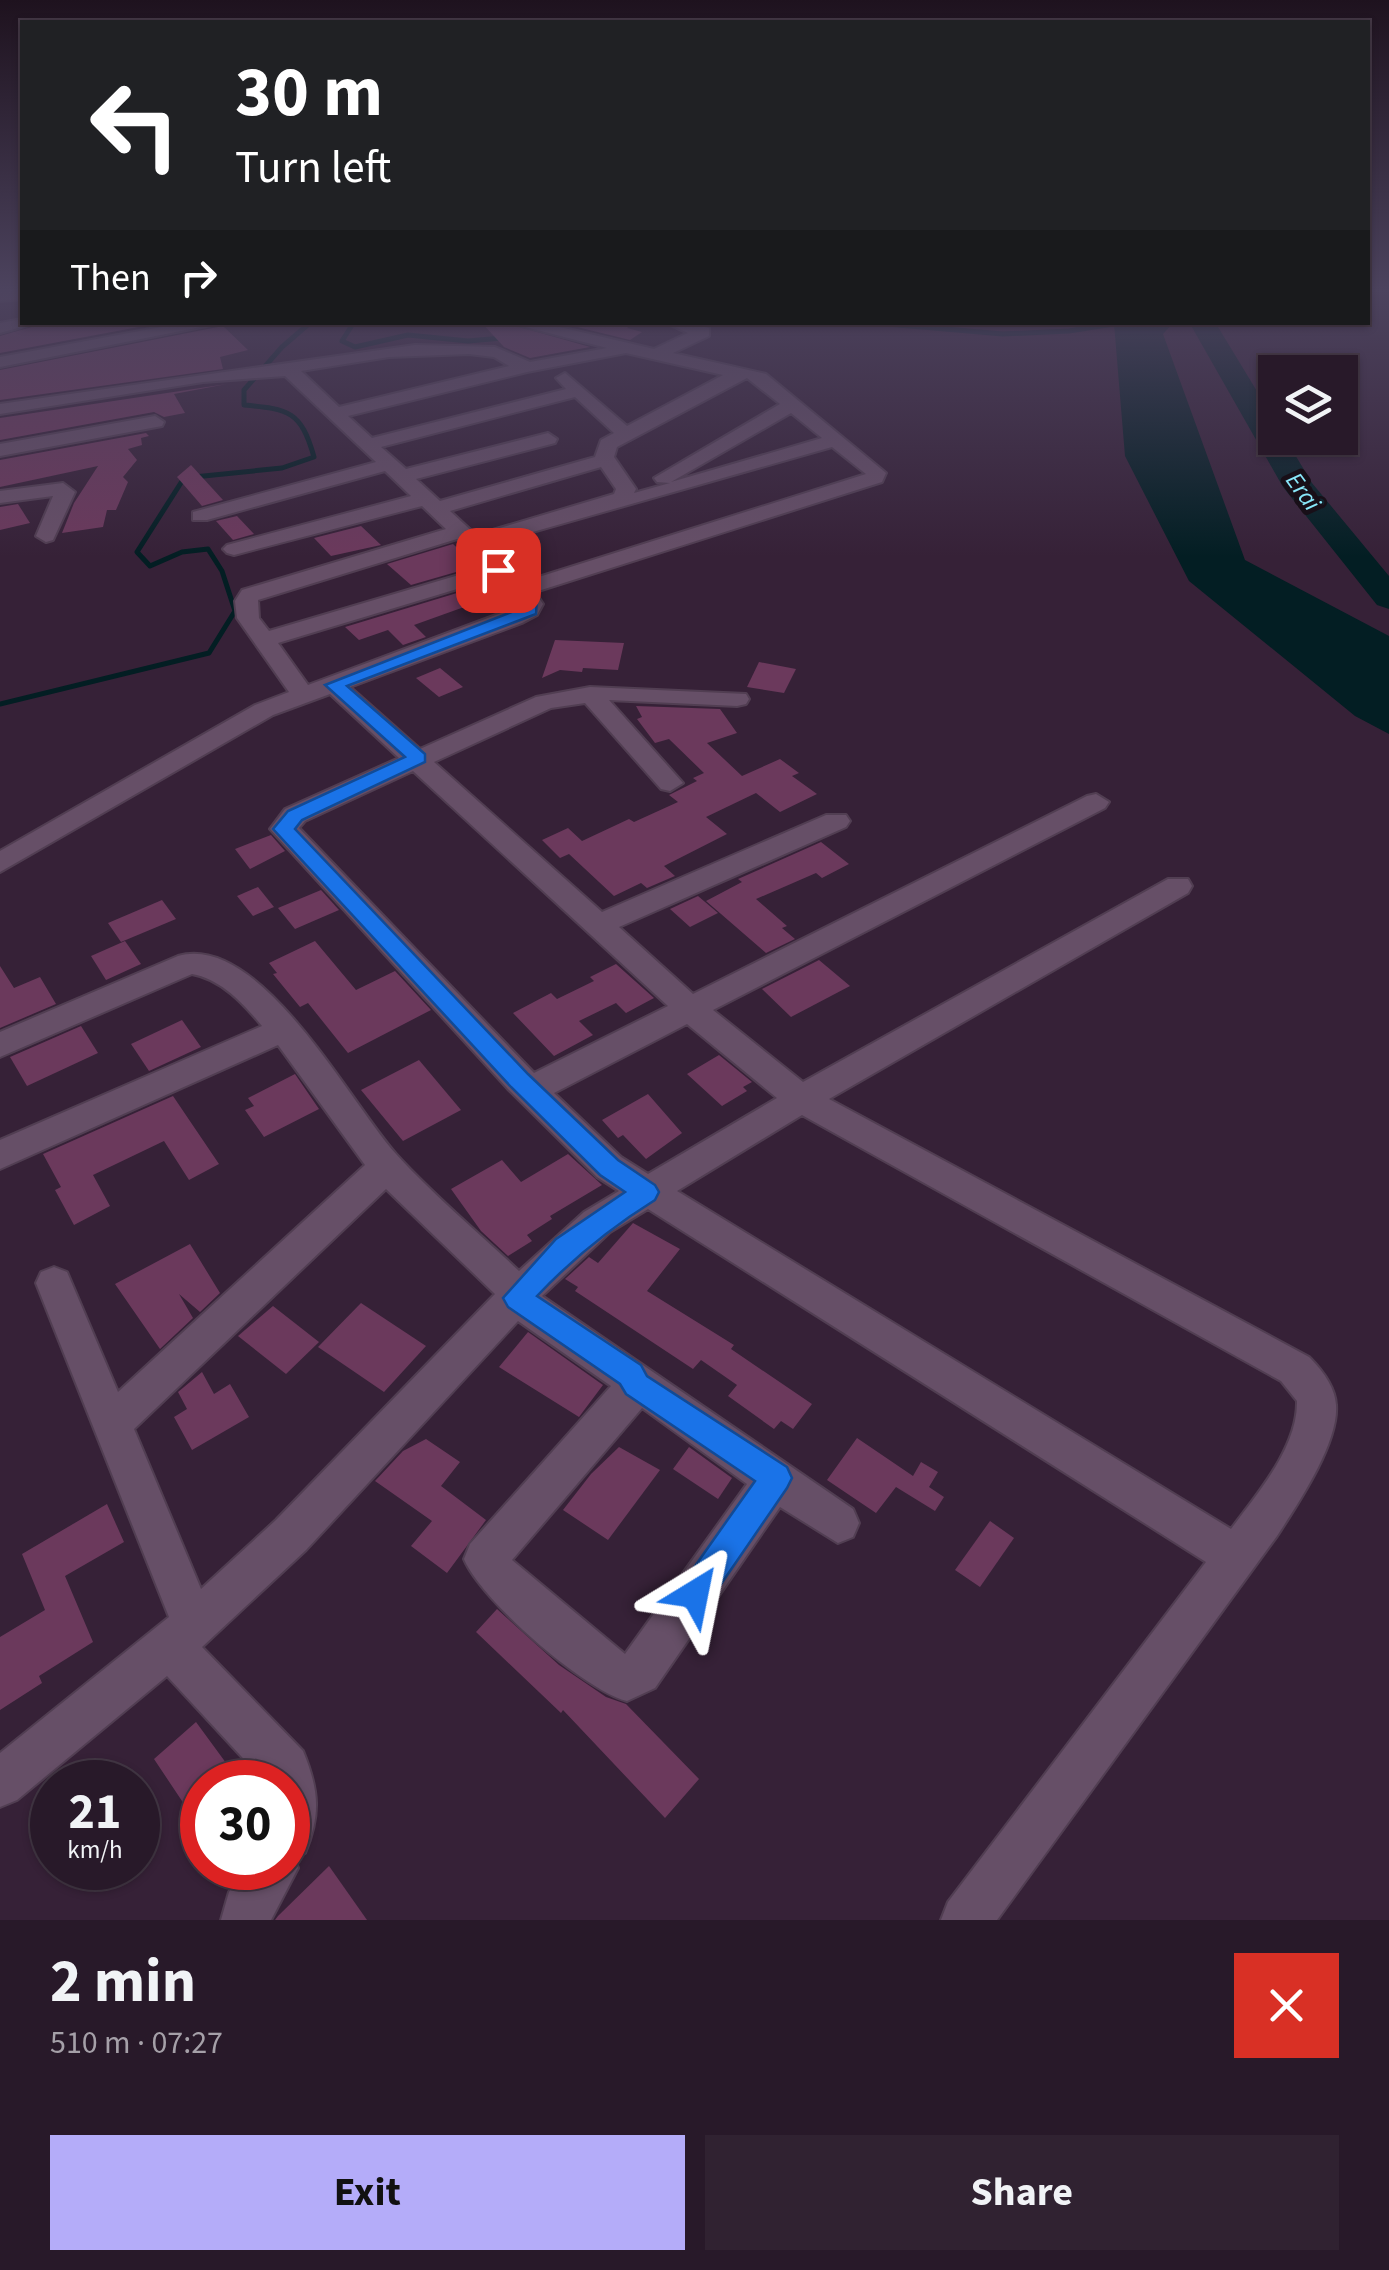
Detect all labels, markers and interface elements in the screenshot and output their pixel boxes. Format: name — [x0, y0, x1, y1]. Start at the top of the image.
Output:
text: 30 m — [235, 43, 383, 143]
icon: left — [70, 60, 200, 190]
text: Turn left — [235, 136, 391, 200]
icon: right — [171, 250, 226, 305]
text: Then — [70, 251, 151, 305]
map controls — [1258, 355, 1358, 455]
button: layers — [1258, 355, 1358, 455]
water label: Erai — [1277, 465, 1330, 519]
pin — [456, 528, 541, 613]
icon: arrive — [471, 543, 526, 598]
position arrow — [643, 1542, 747, 1646]
speed limit sign: 30 — [180, 1760, 310, 1890]
text: 21 — [69, 1777, 121, 1848]
text: km/h — [67, 1832, 123, 1868]
text: 2 min — [50, 1940, 196, 2025]
button: close — [1234, 1953, 1339, 2058]
text: 510 m · 07:27 — [50, 2020, 223, 2066]
button: Exit — [50, 2135, 685, 2250]
button: Share — [705, 2135, 1339, 2250]

